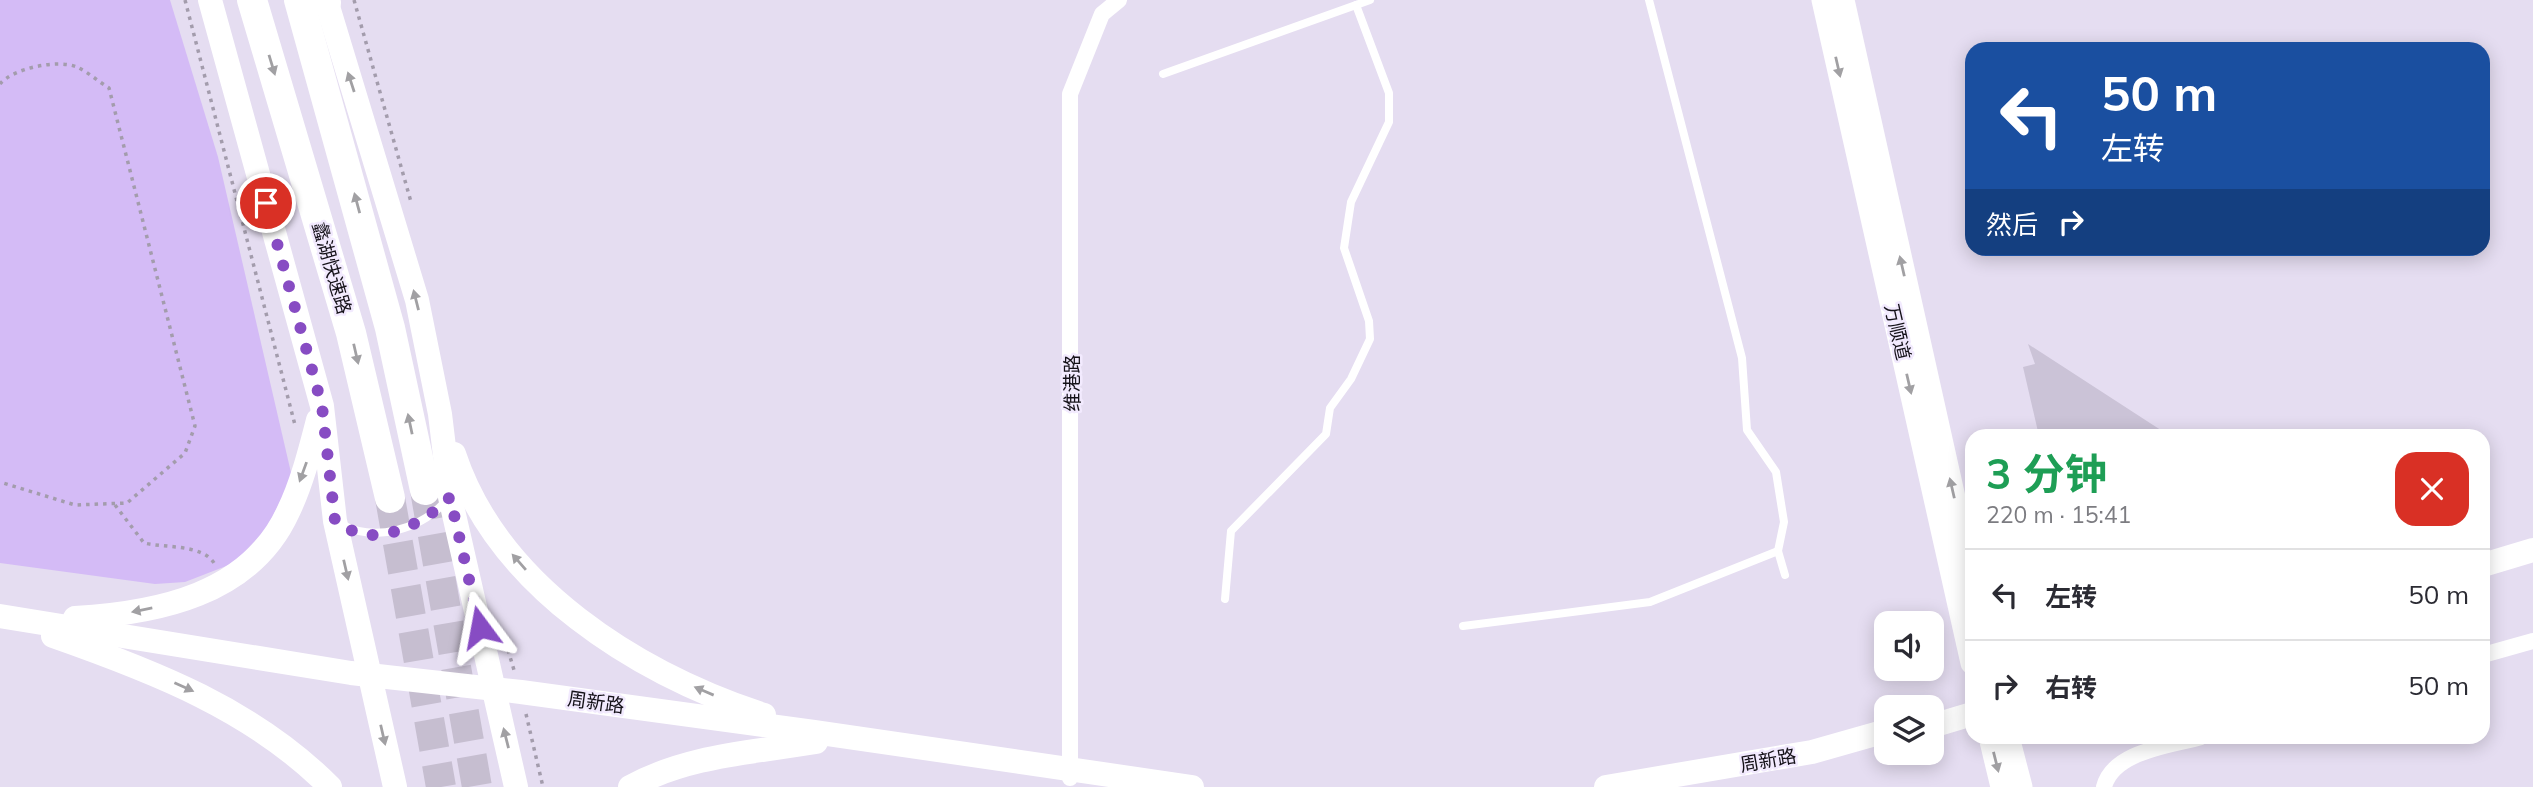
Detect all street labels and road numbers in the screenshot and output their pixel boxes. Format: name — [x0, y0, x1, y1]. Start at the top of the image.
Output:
street label: 蠡湖快速路 — [307, 219, 357, 317]
street label: 万顺道 — [1880, 302, 1916, 362]
street label: 维港路 — [1060, 354, 1084, 412]
street label: 周新路 — [566, 686, 626, 718]
street label: 周新路 — [1738, 743, 1798, 777]

